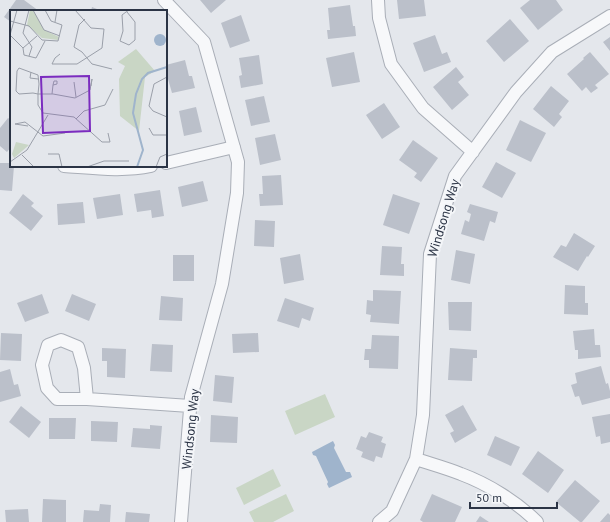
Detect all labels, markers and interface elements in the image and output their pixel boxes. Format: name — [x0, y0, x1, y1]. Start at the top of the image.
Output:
inset map — [10, 10, 167, 167]
street label: Windsong Way — [424, 177, 463, 259]
street label: Windsong Way — [178, 388, 203, 470]
scale bar — [470, 484, 557, 510]
text: 50 m — [476, 490, 502, 505]

